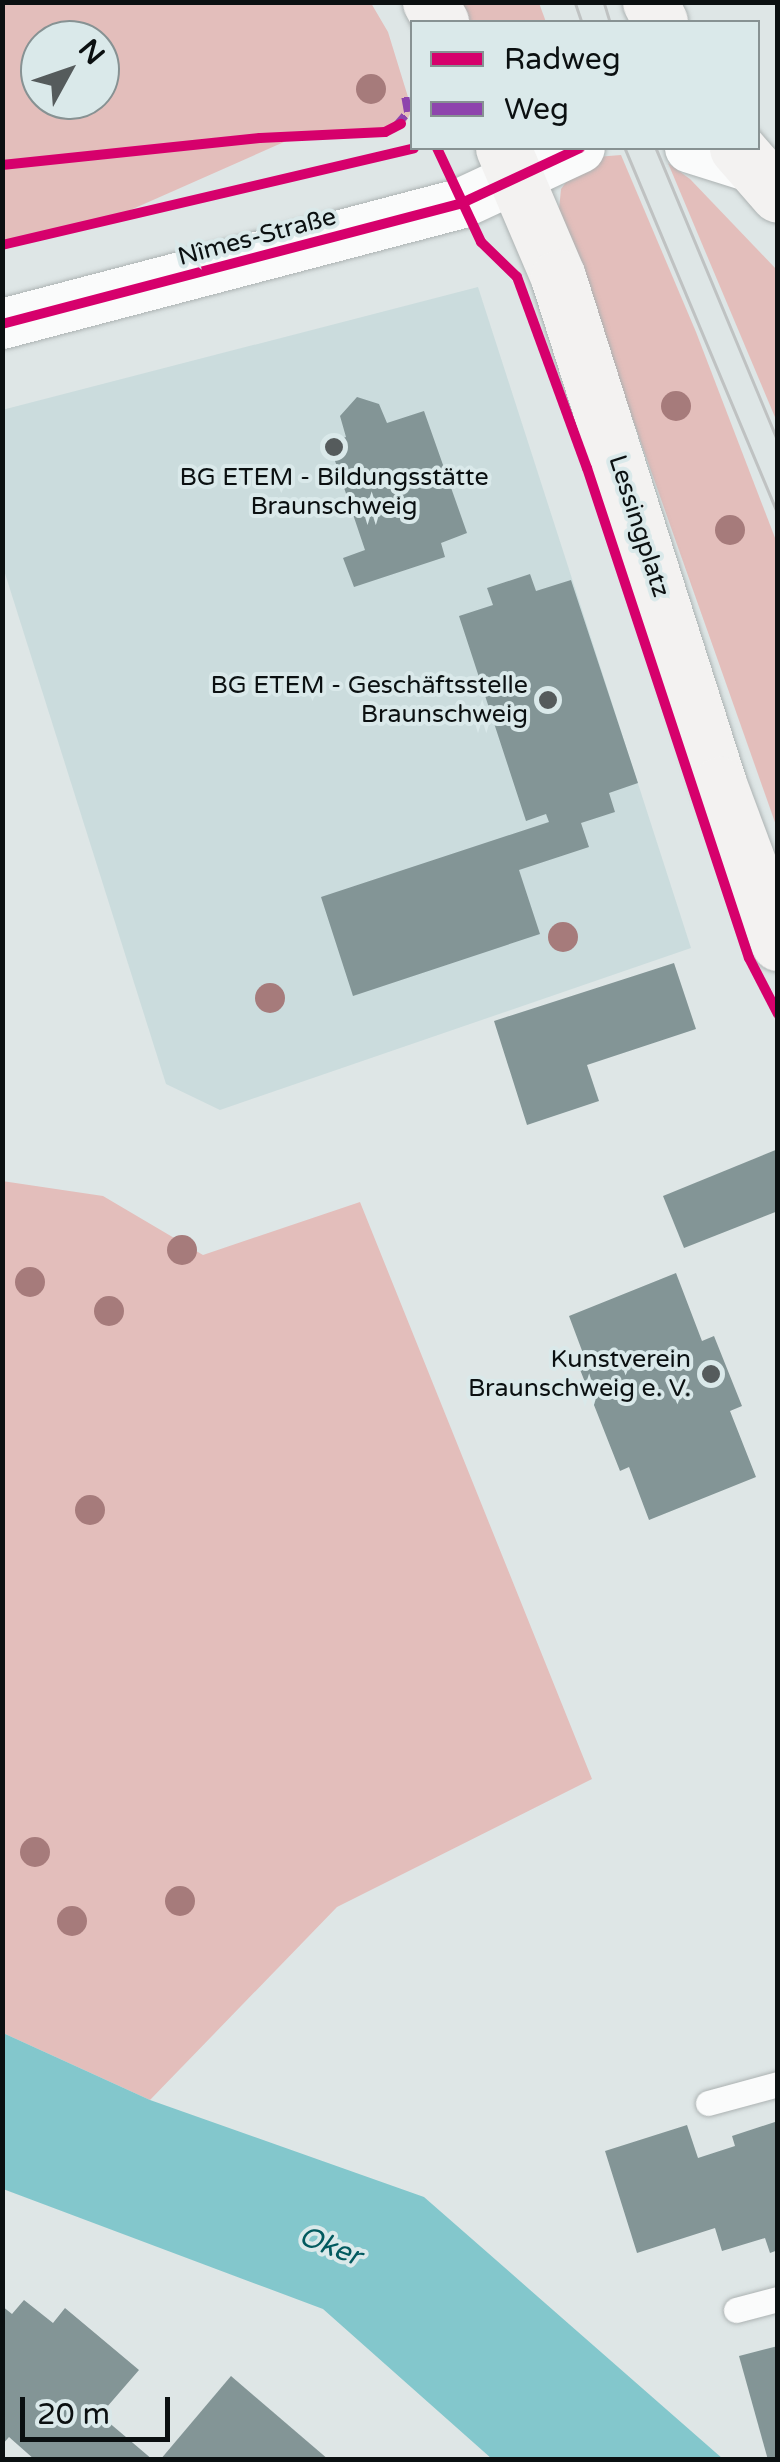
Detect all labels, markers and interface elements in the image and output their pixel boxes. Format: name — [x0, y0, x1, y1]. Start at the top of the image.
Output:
north arrow — [20, 20, 120, 120]
legend — [410, 20, 760, 150]
text: N — [71, 32, 112, 72]
text: Radweg — [504, 41, 621, 78]
text: Weg — [504, 91, 569, 128]
street label: Nîmes-Straße — [175, 202, 339, 272]
marker: BG ETEM - Bildungsstätte Braunschweig — [323, 436, 345, 458]
street label: Lessingplatz — [602, 451, 676, 601]
place label: BG ETEM - Bildungsstätte Braunschweig — [179, 463, 489, 522]
place label: BG ETEM - Geschäftsstelle Braunschweig — [211, 671, 528, 730]
marker: BG ETEM - Geschäftsstelle Braunschweig — [537, 689, 559, 711]
place label: Kunstverein Braunschweig e. V. — [468, 1345, 691, 1404]
marker: Kunstverein Braunschweig e. V. — [700, 1363, 722, 1385]
water label: Oker — [294, 2219, 366, 2273]
scale bar — [25, 2377, 175, 2439]
text: 20 m — [37, 2396, 110, 2433]

